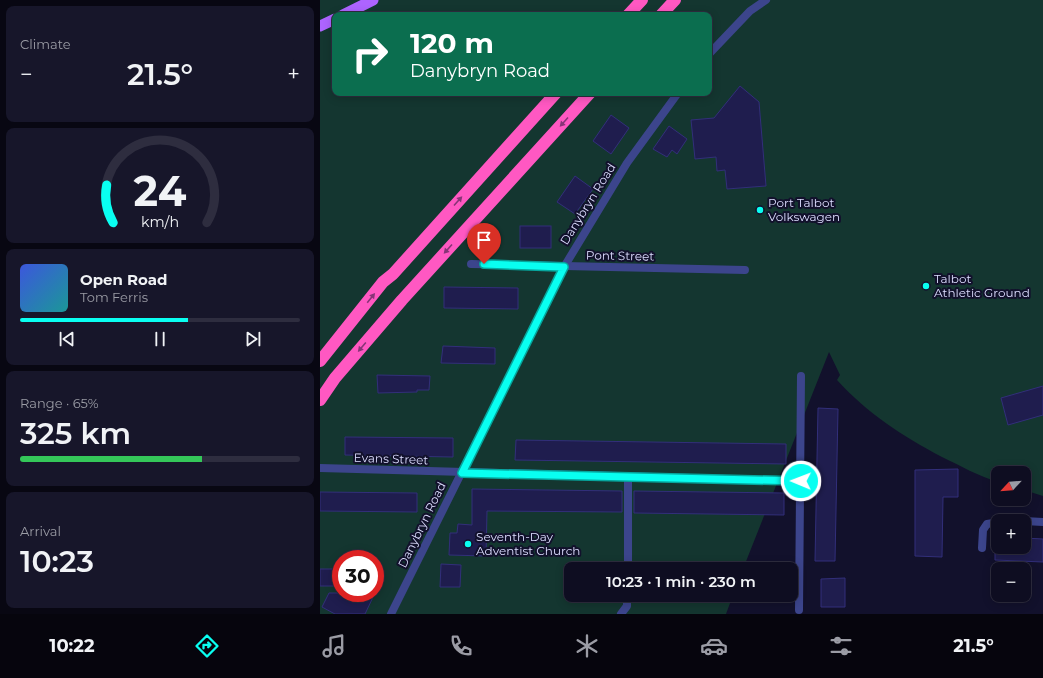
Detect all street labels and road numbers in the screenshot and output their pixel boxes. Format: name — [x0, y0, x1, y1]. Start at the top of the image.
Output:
street label: Danybryn Road — [556, 160, 619, 247]
street label: Pont Street — [586, 247, 654, 264]
street label: Evans Street — [353, 450, 429, 467]
street label: Danybryn Road — [394, 480, 449, 570]

